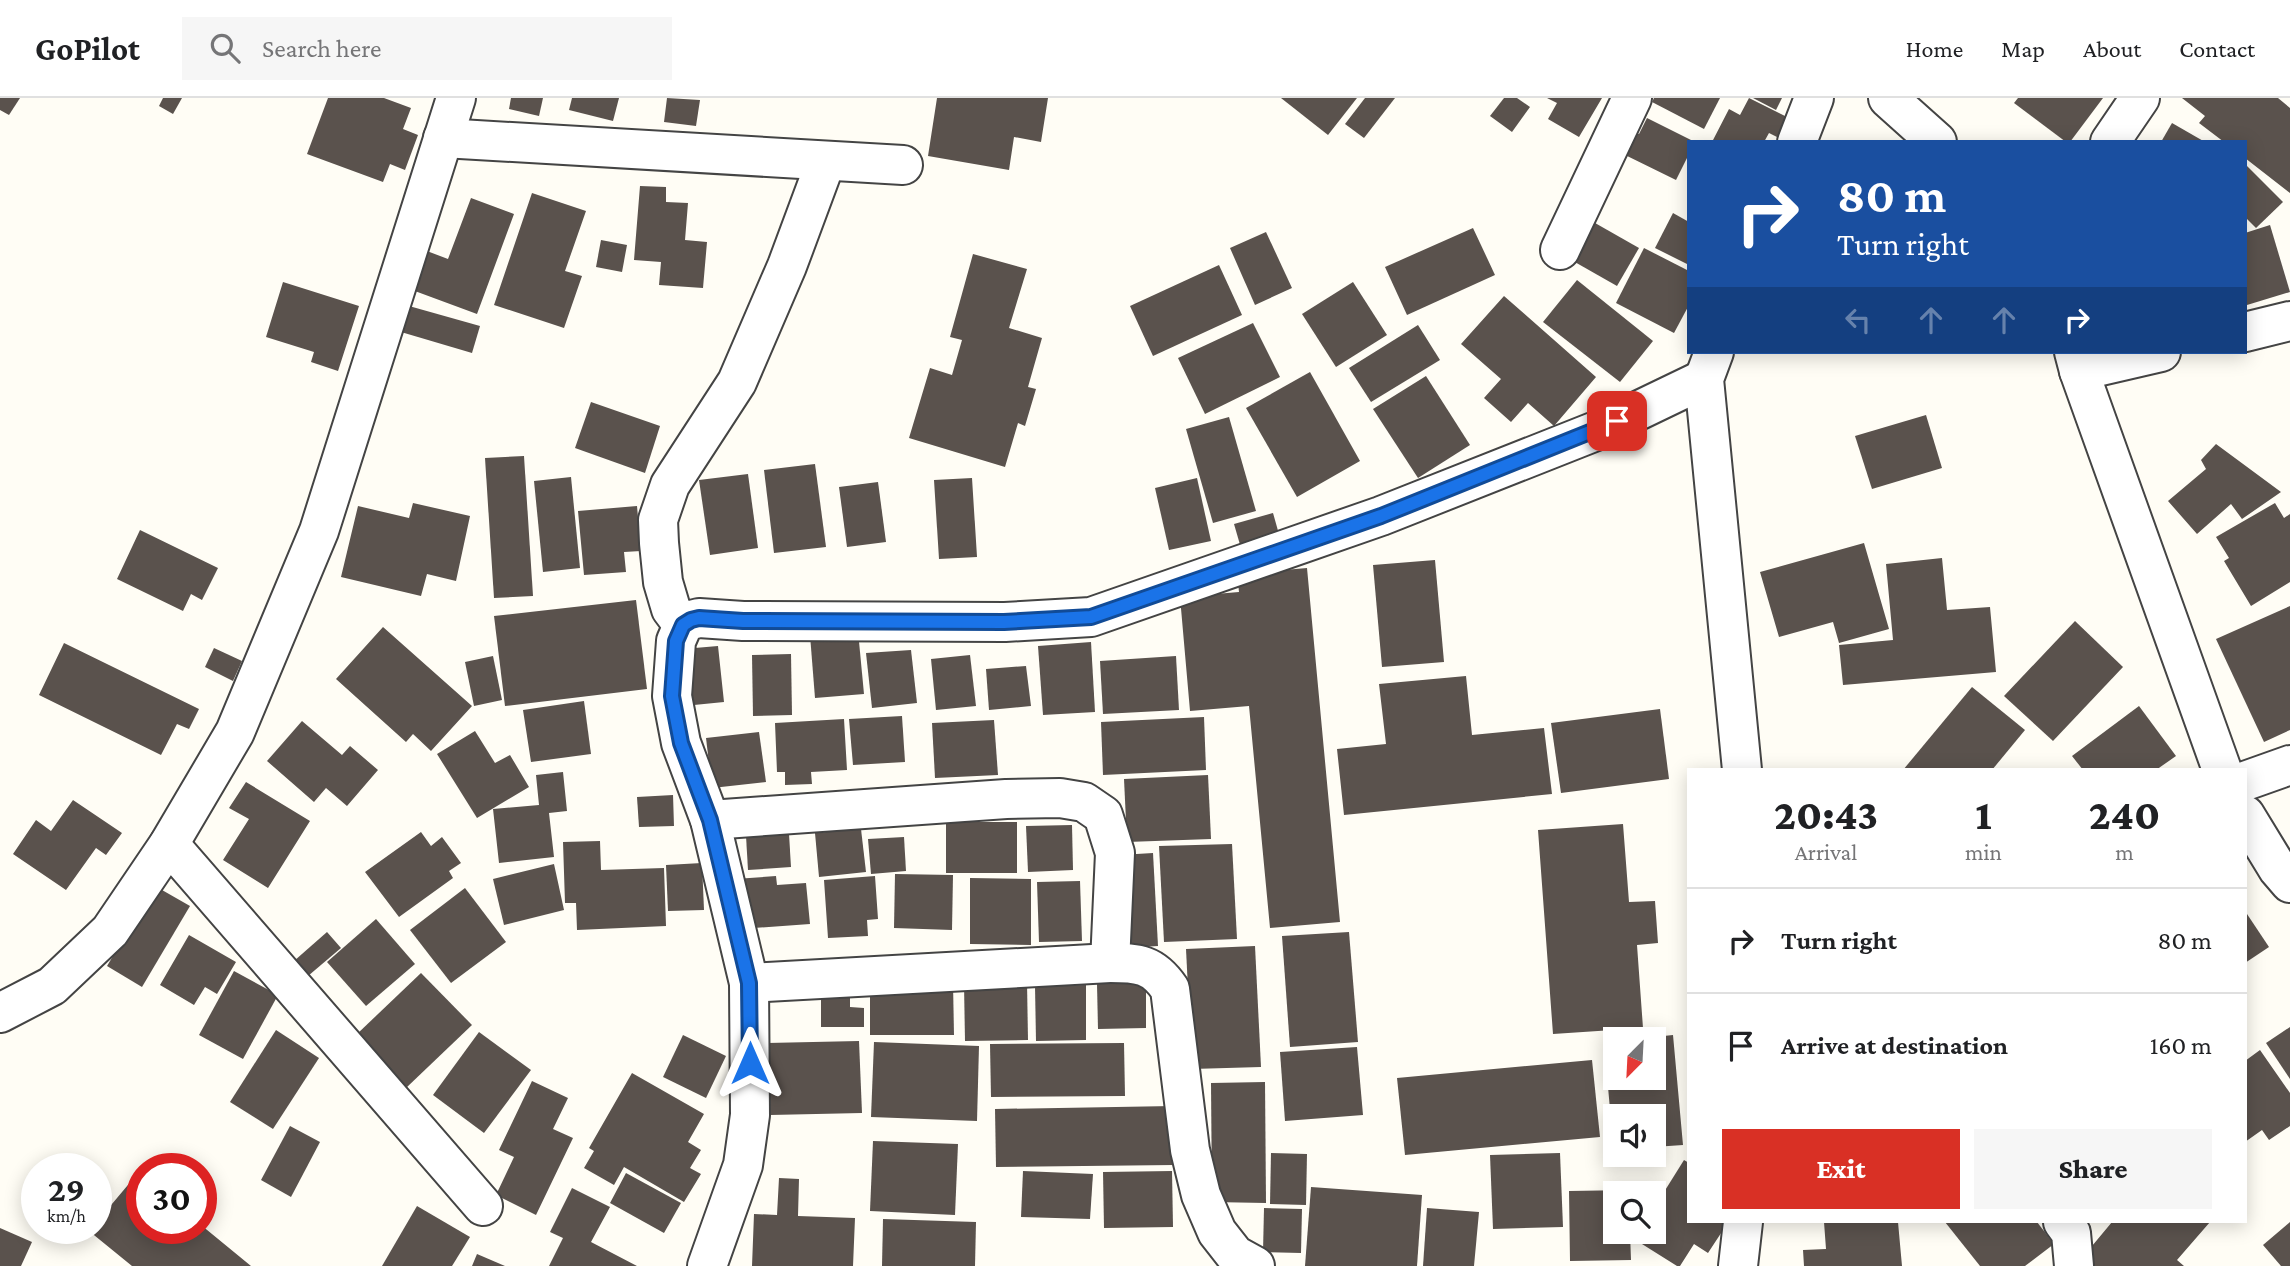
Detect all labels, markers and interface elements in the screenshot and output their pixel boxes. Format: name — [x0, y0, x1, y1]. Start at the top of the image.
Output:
search box — [182, 17, 672, 80]
icon: search — [206, 29, 244, 67]
text: GoPilot — [35, 30, 140, 67]
text: Search here — [262, 34, 381, 63]
text: Home — [1906, 35, 1963, 62]
text: Map — [2001, 35, 2045, 62]
text: About — [2083, 35, 2141, 62]
text: Contact — [2179, 35, 2255, 62]
icon: right — [1722, 168, 1813, 259]
text: 80 m — [1837, 168, 1946, 223]
text: Turn right — [1837, 226, 1969, 262]
icon: left — [1839, 301, 1877, 339]
icon: ahead — [1912, 301, 1950, 339]
icon: ahead — [1985, 301, 2023, 339]
icon: right — [2058, 301, 2096, 339]
pin — [1587, 391, 1647, 451]
icon: arrive — [1598, 402, 1636, 440]
text: 20:43 — [1774, 791, 1878, 838]
text: 1 — [1975, 791, 1992, 838]
text: 240 — [2089, 791, 2160, 838]
text: Arrival — [1795, 839, 1857, 865]
text: min — [1965, 839, 2002, 865]
text: m — [2115, 839, 2134, 865]
icon: right — [1722, 922, 1760, 960]
text: Turn right — [1781, 926, 1897, 955]
text: 80 m — [2158, 926, 2212, 955]
position arrow — [713, 1026, 787, 1100]
north arrow — [1603, 1027, 1666, 1090]
map controls — [1603, 1027, 1666, 1244]
icon: arrive — [1722, 1027, 1760, 1065]
text: Arrive at destination — [1781, 1031, 2008, 1060]
text: 160 m — [2150, 1031, 2212, 1060]
button: sound — [1603, 1104, 1666, 1167]
button: Exit — [1722, 1129, 1960, 1209]
button: Share — [1974, 1129, 2212, 1209]
speed limit sign: 30 — [126, 1153, 217, 1244]
text: 29 — [48, 1170, 85, 1209]
button: search — [1603, 1181, 1666, 1244]
text: km/h — [47, 1206, 86, 1226]

